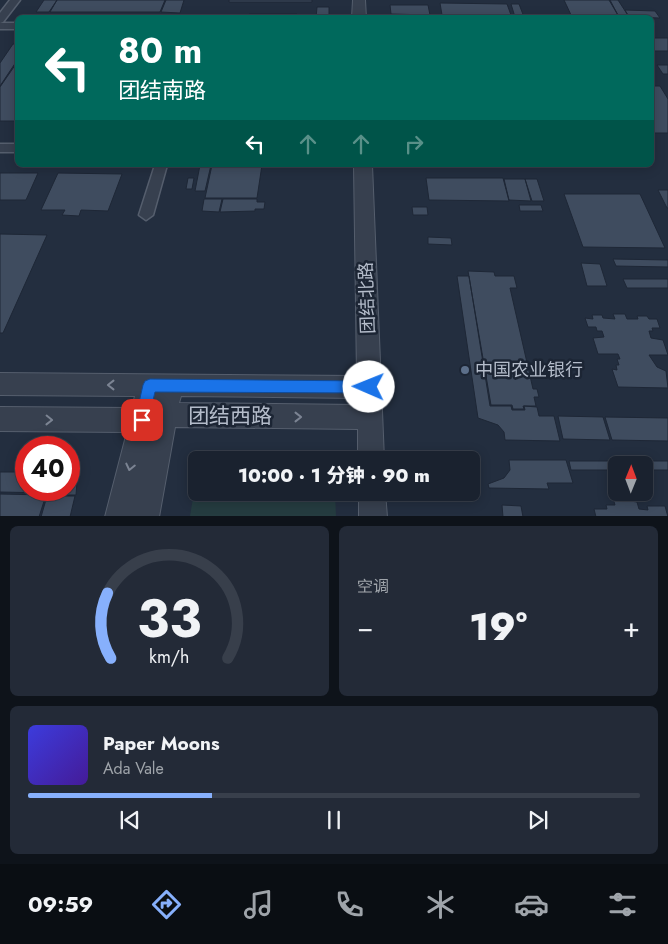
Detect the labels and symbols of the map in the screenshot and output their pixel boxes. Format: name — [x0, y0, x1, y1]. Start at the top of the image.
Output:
street label: 团结北路 — [353, 262, 381, 334]
place label: 中国农业银行 — [475, 357, 583, 383]
position arrow — [342, 360, 394, 412]
marker: 中国农业银行 — [459, 364, 471, 376]
one-way arrow — [106, 380, 114, 390]
pin — [121, 399, 163, 441]
street label: 团结西路 — [188, 401, 272, 431]
one-way arrow — [295, 412, 303, 422]
one-way arrow — [45, 415, 53, 425]
speed limit sign: 40 — [15, 436, 80, 501]
north arrow — [608, 456, 652, 501]
one-way arrow — [125, 462, 136, 471]

